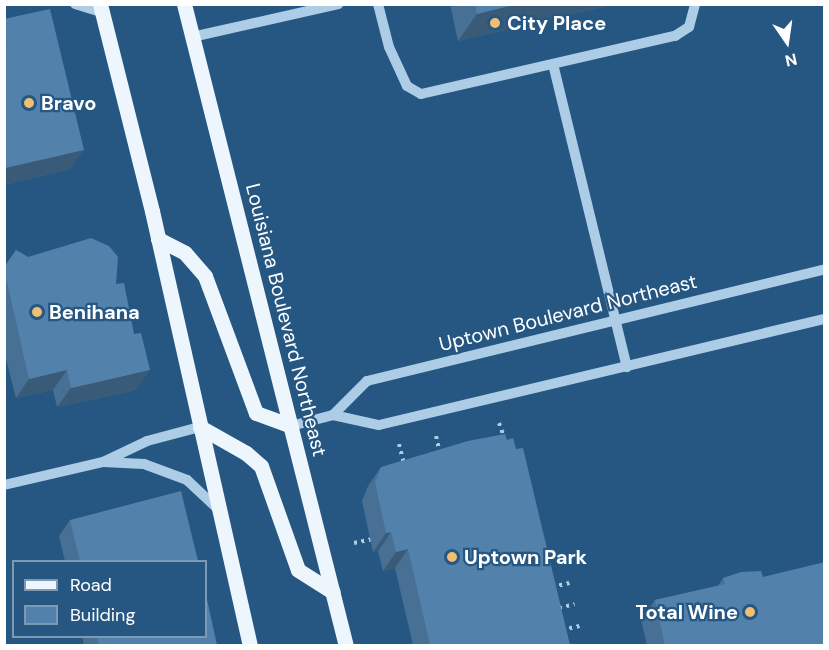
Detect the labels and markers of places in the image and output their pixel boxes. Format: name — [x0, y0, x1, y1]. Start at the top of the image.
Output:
place label: City Place — [507, 11, 606, 35]
marker: City Place — [488, 16, 502, 30]
place label: Bravo — [41, 91, 96, 115]
marker: Bravo — [22, 96, 36, 110]
place label: Benihana — [49, 300, 140, 324]
marker: Benihana — [30, 305, 44, 319]
place label: Uptown Park — [464, 545, 587, 569]
marker: Uptown Park — [445, 550, 459, 564]
place label: Total Wine — [635, 600, 738, 624]
marker: Total Wine — [743, 605, 757, 619]

